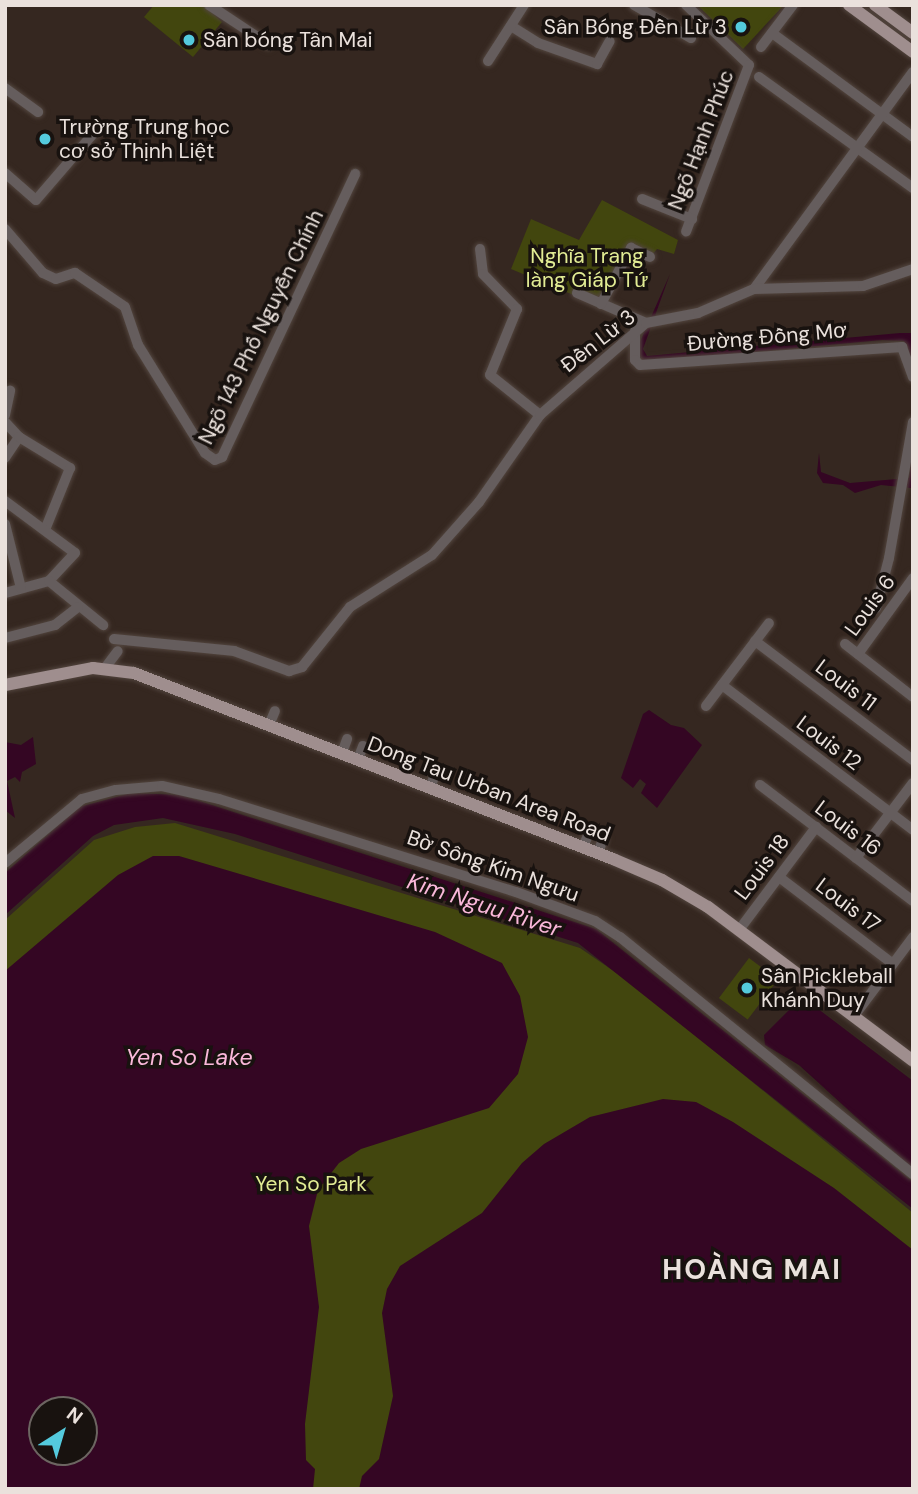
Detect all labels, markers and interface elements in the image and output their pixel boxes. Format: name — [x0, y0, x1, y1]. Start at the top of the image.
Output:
place label: Sân Bóng Đền Lừ 3 — [544, 14, 727, 40]
marker: Sân Bóng Đền Lừ 3 — [733, 19, 749, 35]
place label: Sân bóng Tân Mai — [203, 27, 373, 53]
marker: Sân bóng Tân Mai — [181, 32, 197, 48]
street label: Ngõ Hạnh Phúc — [663, 66, 739, 214]
place label: Trường Trung học cơ sở Thịnh Liệt — [59, 114, 230, 164]
marker: Trường Trung học cơ sở Thịnh Liệt — [37, 131, 53, 147]
street label: Ngõ 143 Phố Nguyễn Chính — [193, 206, 329, 448]
park label: Nghĩa Trang làng Giáp Tứ — [526, 243, 648, 293]
street label: Đền Lừ 3 — [556, 304, 640, 378]
street label: Đường Đồng Mơ — [686, 317, 848, 357]
street label: Louis 6 — [839, 569, 901, 641]
street label: Louis 11 — [811, 654, 881, 716]
street label: Louis 12 — [791, 710, 867, 776]
street label: Dong Tau Urban Area Road — [364, 731, 614, 847]
street label: Louis 16 — [810, 795, 886, 861]
street label: Bờ Sông Kim Ngưu — [404, 825, 582, 907]
street label: Louis 18 — [729, 829, 795, 905]
water label: Kim Nguu River — [404, 867, 564, 943]
street label: Louis 17 — [811, 873, 885, 937]
place label: Sân Pickleball Khánh Duy — [761, 963, 893, 1013]
marker: Sân Pickleball Khánh Duy — [739, 980, 755, 996]
water label: Yen So Lake — [125, 1043, 253, 1071]
park label: Yen So Park — [255, 1171, 367, 1197]
district label: HOÀNG MAI — [663, 1253, 841, 1287]
north arrow — [28, 1396, 98, 1466]
text: N — [62, 1401, 88, 1430]

